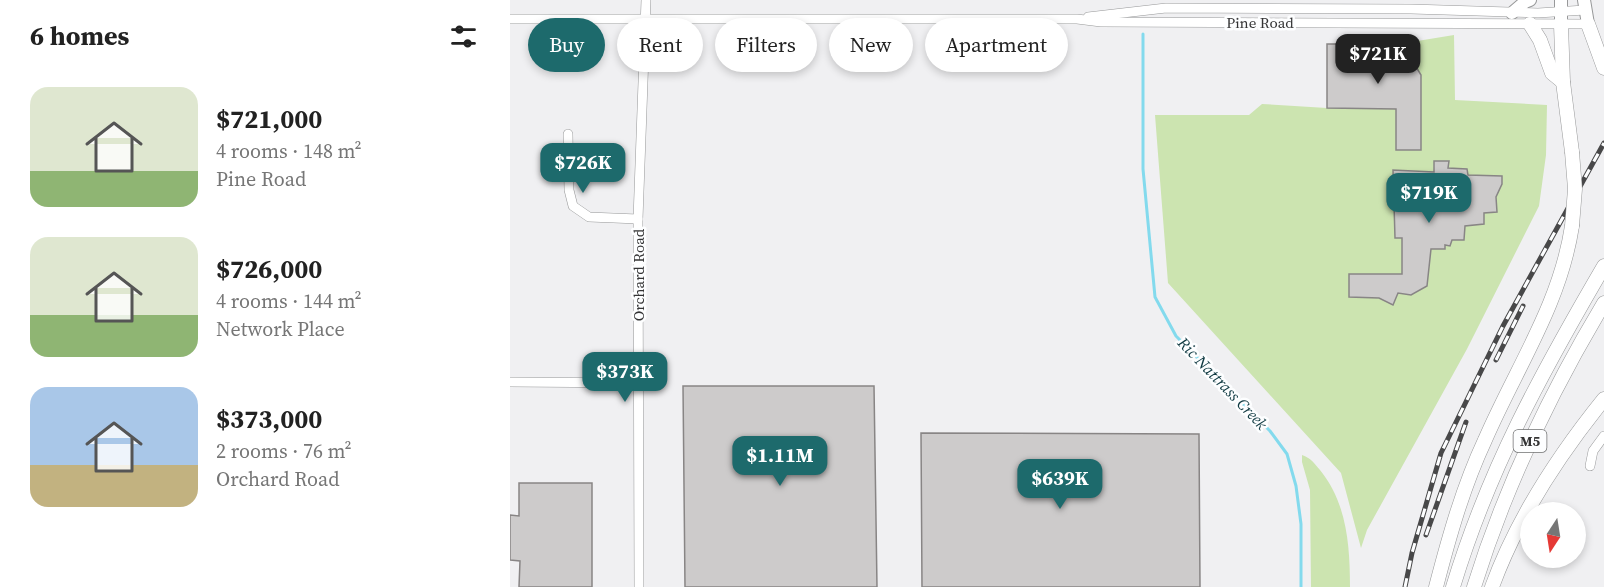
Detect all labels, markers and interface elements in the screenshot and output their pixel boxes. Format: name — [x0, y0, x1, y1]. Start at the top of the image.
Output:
street label: Pine Road — [1226, 12, 1294, 33]
text: 6 homes — [30, 18, 129, 54]
chip: Buy — [528, 18, 605, 72]
chip: Rent — [617, 18, 703, 72]
chip: Filters — [715, 18, 817, 72]
chip: New — [829, 18, 913, 72]
chip: Apartment — [925, 18, 1068, 72]
icon: filters — [447, 20, 480, 53]
pin: $721K — [1336, 34, 1420, 85]
text: $721K — [1349, 39, 1407, 67]
text: $721,000 — [216, 101, 322, 137]
icon: home — [78, 111, 150, 183]
text: 4 rooms · 148 m² — [216, 137, 362, 165]
pin: $726K — [541, 143, 625, 194]
text: $726K — [554, 148, 612, 176]
text: Pine Road — [216, 165, 306, 193]
pin: $719K — [1387, 173, 1471, 224]
text: $719K — [1400, 178, 1458, 206]
street label: Orchard Road — [628, 228, 649, 321]
text: $726,000 — [216, 251, 322, 287]
icon: home — [78, 261, 150, 333]
text: 4 rooms · 144 m² — [216, 287, 362, 315]
text: Network Place — [216, 315, 345, 343]
water label: Ric Nattrass Creek — [1172, 331, 1273, 434]
pin: $373K — [583, 352, 667, 403]
text: $373K — [596, 357, 654, 385]
text: $373,000 — [216, 401, 322, 437]
icon: home — [78, 411, 150, 483]
road number: M5 — [1514, 430, 1546, 452]
pin: $1.11M — [731, 436, 829, 487]
text: 2 rooms · 76 m² — [216, 437, 352, 465]
text: $1.11M — [746, 441, 814, 469]
pin: $639K — [1018, 459, 1102, 510]
text: $639K — [1031, 464, 1089, 492]
text: Orchard Road — [216, 465, 340, 493]
north arrow — [1520, 502, 1586, 568]
map controls — [1520, 502, 1586, 568]

